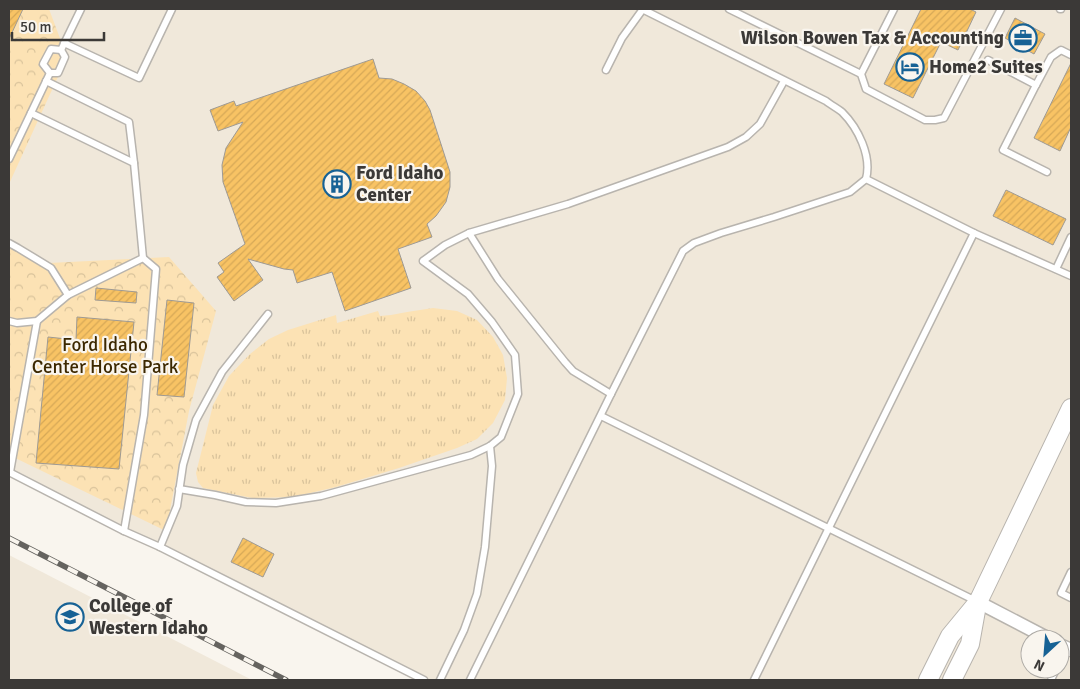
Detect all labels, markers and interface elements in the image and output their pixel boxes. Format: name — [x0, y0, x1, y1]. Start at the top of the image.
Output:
scale bar — [12, 10, 105, 42]
text: 50 m — [20, 18, 51, 36]
office icon: Wilson Bowen Tax & Accounting — [1008, 23, 1038, 53]
place label: Wilson Bowen Tax & Accounting — [741, 26, 1004, 50]
hotel icon: Home2 Suites — [895, 52, 925, 82]
place label: Home2 Suites — [929, 55, 1043, 79]
place label: Ford Idaho Center — [356, 161, 443, 207]
building icon: Ford Idaho Center — [322, 169, 352, 199]
park label: Ford Idaho Center Horse Park — [32, 333, 179, 379]
place label: College of Western Idaho — [89, 594, 208, 640]
school or university icon: College of Western Idaho — [55, 602, 85, 632]
north arrow — [1020, 629, 1070, 679]
text: N — [1031, 655, 1048, 675]

